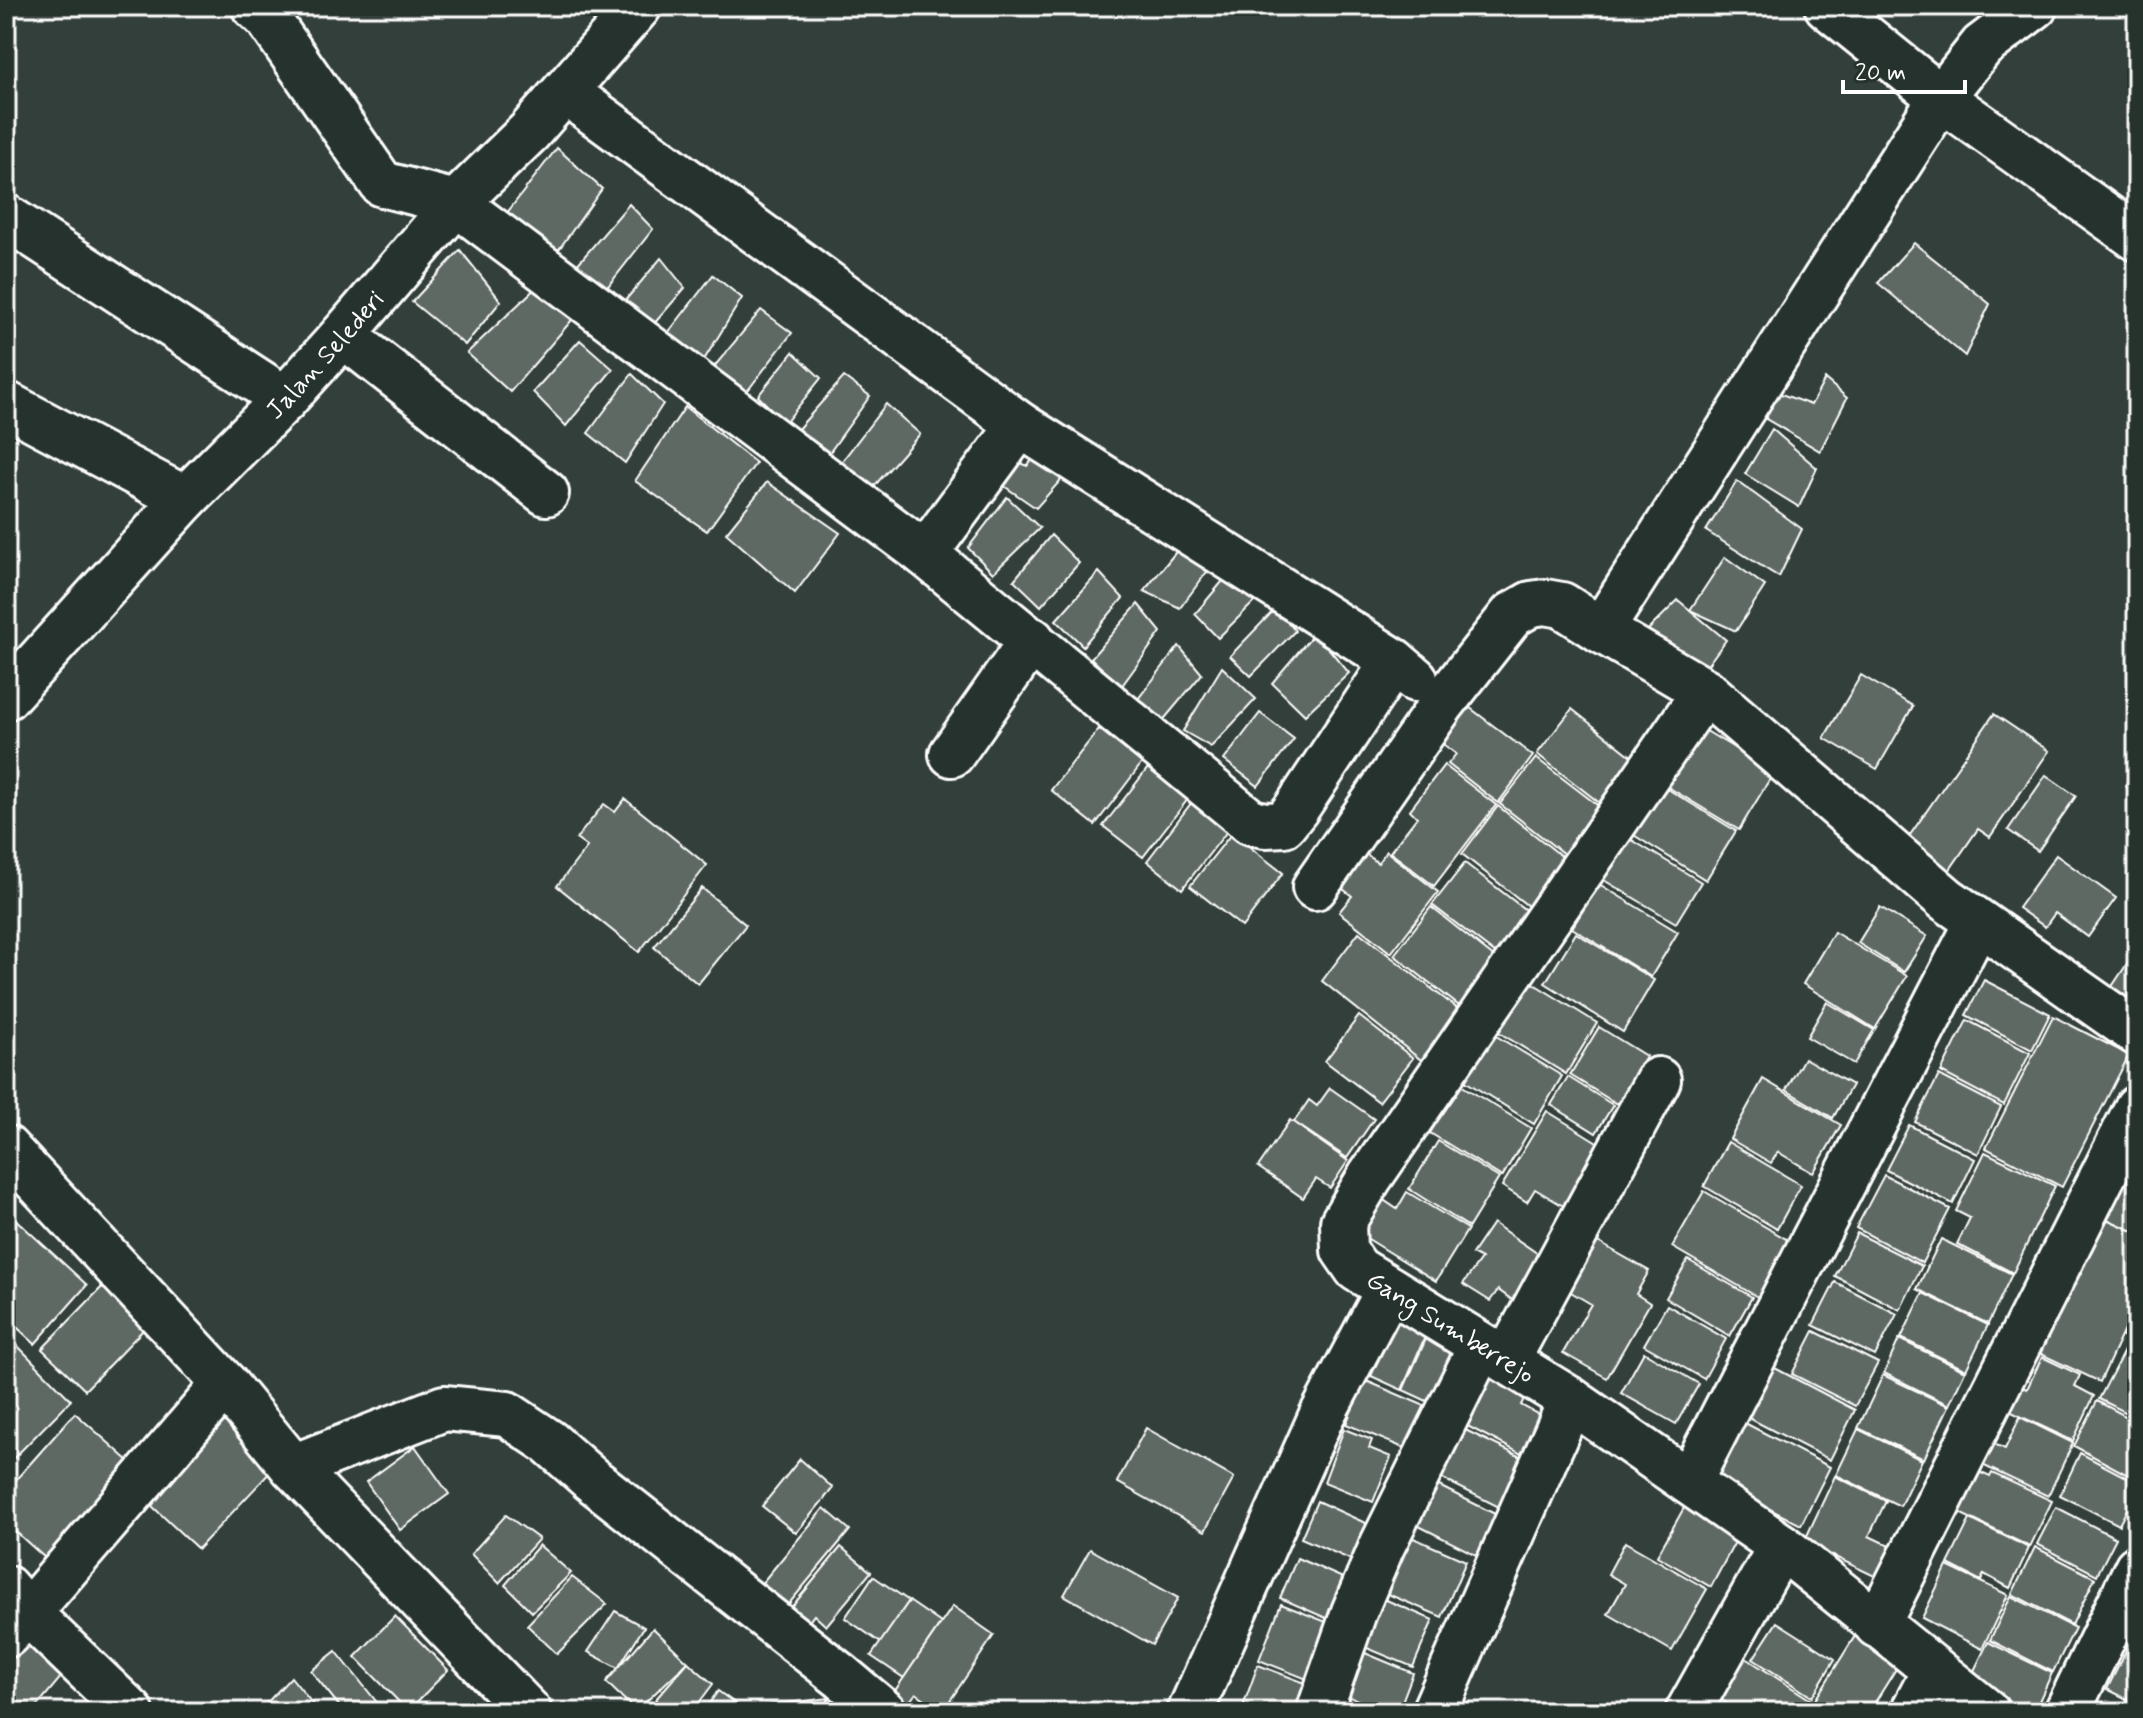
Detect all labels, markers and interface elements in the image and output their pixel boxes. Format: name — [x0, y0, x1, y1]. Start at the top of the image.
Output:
scale bar — [1843, 44, 1965, 94]
text: 20 m — [1855, 58, 1906, 89]
street label: Jalan Selederi — [259, 284, 393, 428]
street label: Gang Sumberrejo — [1360, 1264, 1540, 1393]

